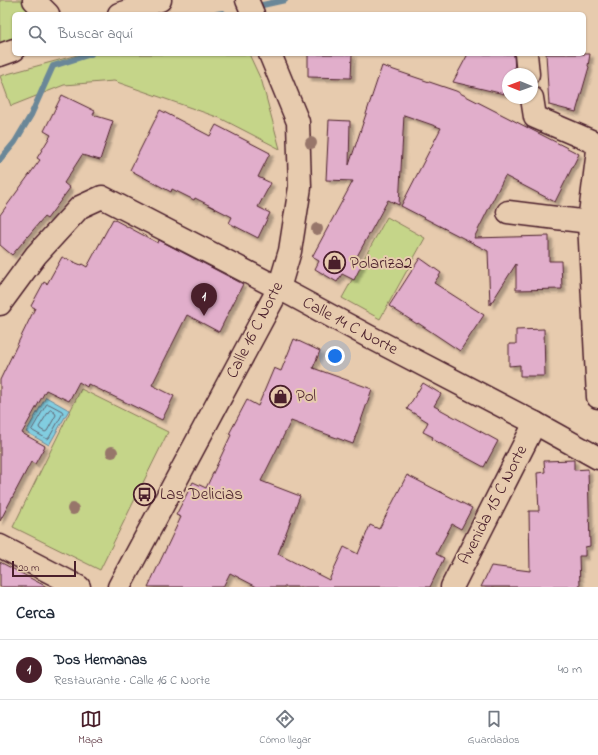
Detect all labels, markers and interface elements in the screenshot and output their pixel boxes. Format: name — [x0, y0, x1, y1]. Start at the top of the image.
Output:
search box — [12, 12, 586, 56]
icon: search — [26, 23, 48, 45]
text: Buscar aquí — [58, 23, 133, 45]
north arrow — [502, 68, 538, 104]
shop icon: Polariza2 — [321, 250, 347, 276]
place label: Polariza2 — [350, 251, 412, 276]
street label: Calle 16 C Norte — [220, 277, 290, 383]
pin: 1 — [191, 283, 217, 316]
street label: Calle 14 C Norte — [298, 290, 403, 362]
your location — [325, 346, 345, 366]
shop icon: Pol — [268, 383, 294, 409]
place label: Pol — [296, 384, 316, 409]
street label: Avenida 15 C Norte — [452, 440, 534, 569]
bus stop icon: Las Delicias — [131, 481, 157, 507]
place label: Las Delicias — [160, 482, 243, 507]
scale bar — [12, 559, 76, 578]
text: 20 m — [18, 560, 40, 576]
text: Cerca — [16, 601, 55, 626]
text: Dos Hermanas — [54, 649, 147, 671]
text: 1 — [27, 660, 31, 679]
text: 40 m — [558, 660, 582, 679]
text: Restaurante · Calle 16 C Norte — [54, 671, 210, 690]
tab: Mapa — [78, 708, 103, 748]
tab: Cómo llegar — [259, 708, 311, 748]
tab: Guardados — [468, 708, 520, 748]

